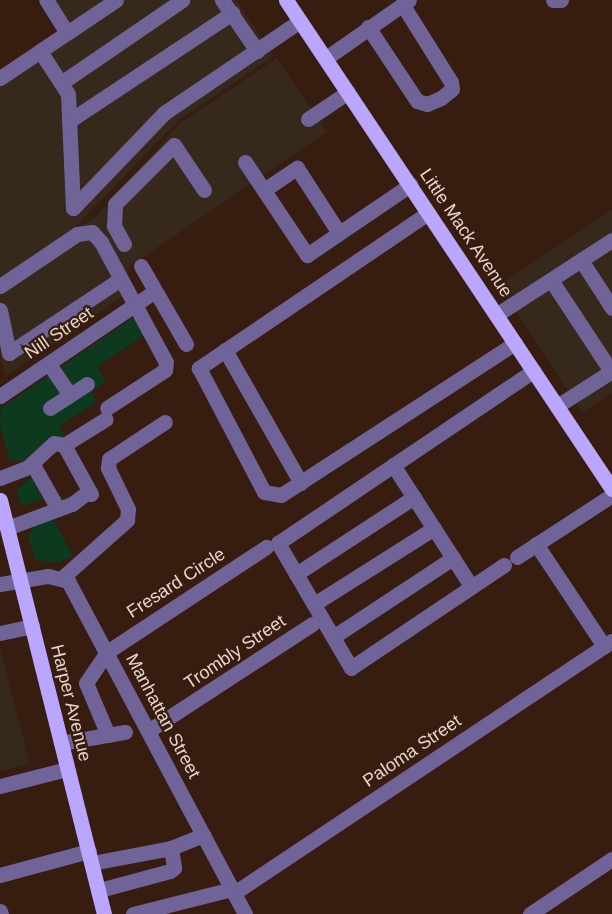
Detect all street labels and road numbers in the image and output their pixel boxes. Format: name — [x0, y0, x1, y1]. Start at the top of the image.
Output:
street label: Little Mack Avenue — [415, 164, 517, 302]
street label: Nill Street — [21, 302, 97, 364]
street label: Fresard Circle — [123, 543, 229, 623]
street label: Trombly Street — [180, 610, 290, 694]
street label: Harper Avenue — [46, 642, 96, 764]
street label: Manhattan Street — [121, 650, 205, 782]
street label: Paloma Street — [359, 710, 465, 792]

